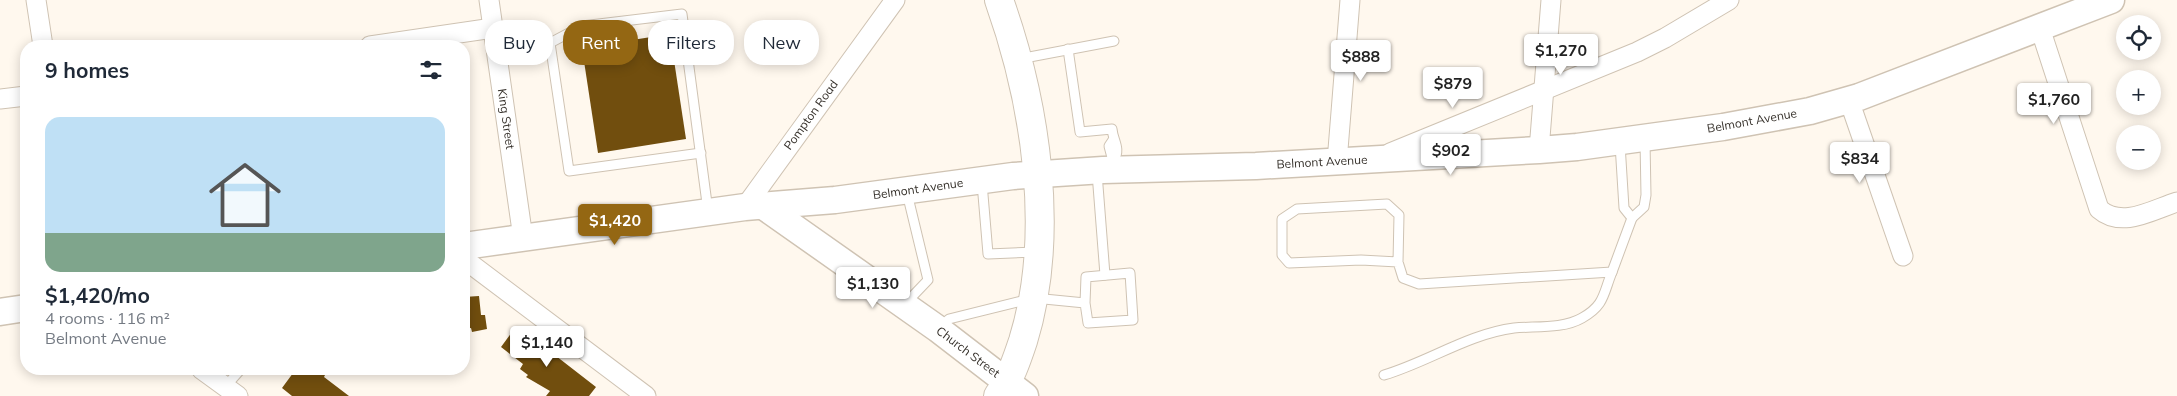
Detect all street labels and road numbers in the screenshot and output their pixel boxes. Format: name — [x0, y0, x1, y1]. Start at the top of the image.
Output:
street label: Pompton Road — [780, 77, 841, 153]
street label: King Street — [495, 88, 518, 150]
street label: Belmont Avenue — [1706, 105, 1798, 136]
street label: Belmont Avenue — [1276, 152, 1368, 171]
street label: Belmont Avenue — [872, 175, 964, 202]
street label: Church Street — [934, 323, 1003, 380]

